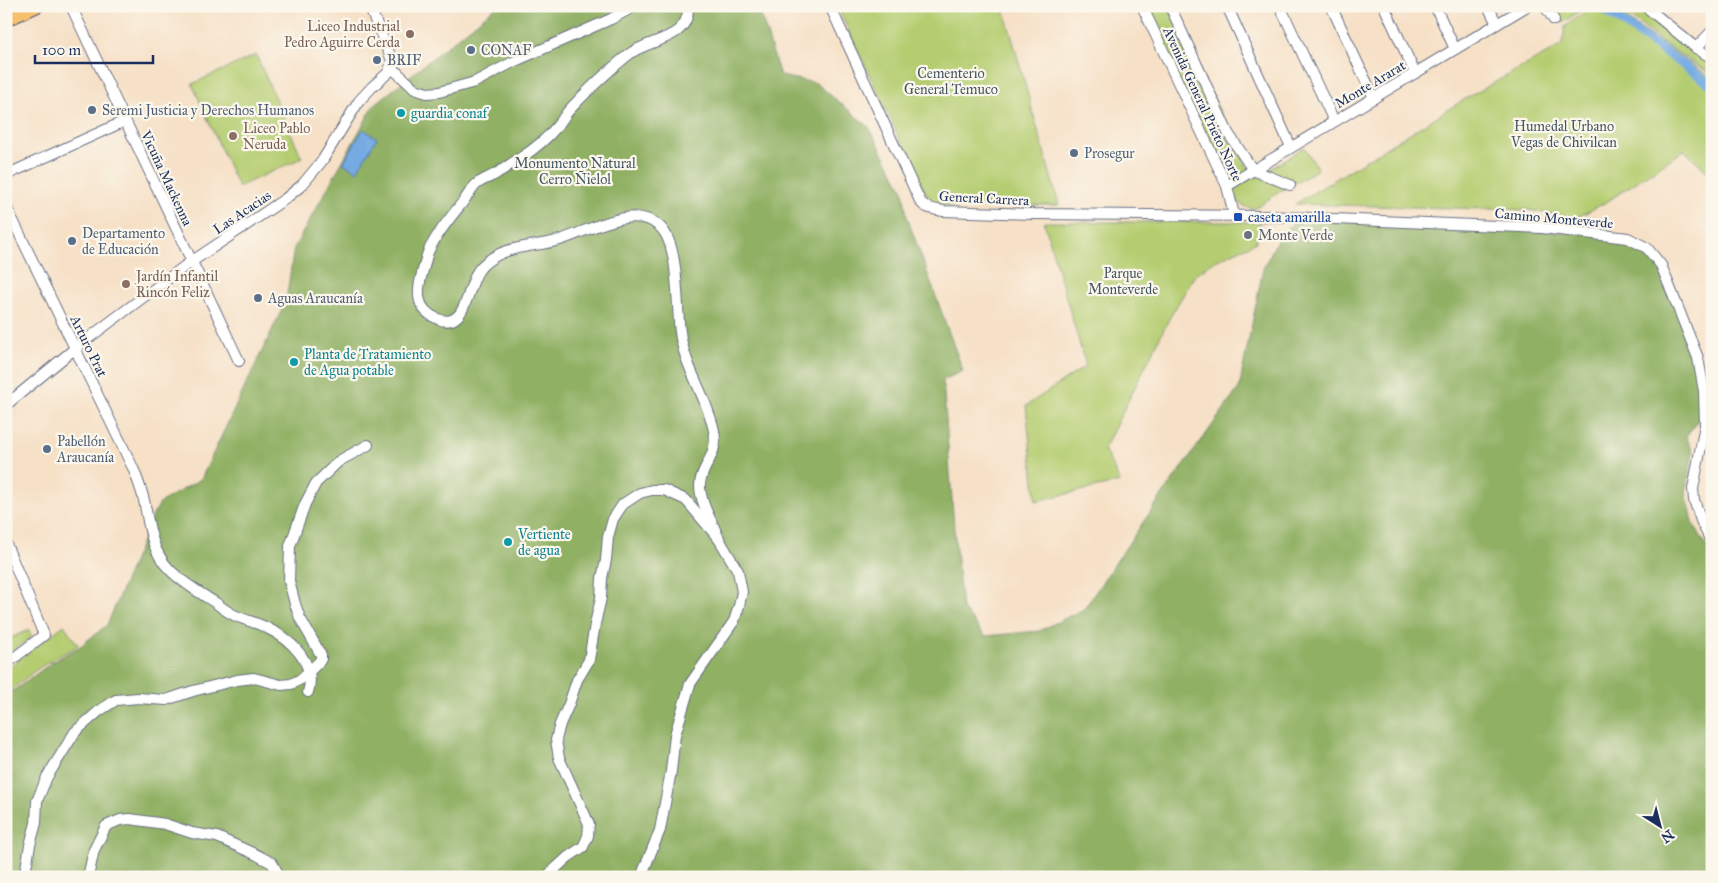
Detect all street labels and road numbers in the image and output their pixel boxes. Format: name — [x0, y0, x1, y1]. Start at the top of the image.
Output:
street label: Avenida General Prieto Norte — [1159, 23, 1246, 184]
street label: Monte Ararat — [1332, 57, 1409, 112]
street label: Vicuña Mackenna — [137, 127, 196, 229]
street label: Las Acacias — [210, 187, 275, 238]
street label: General Carrera — [938, 188, 1030, 209]
street label: Camino Monteverde — [1494, 205, 1614, 232]
street label: Arturo Prat — [66, 312, 111, 380]

